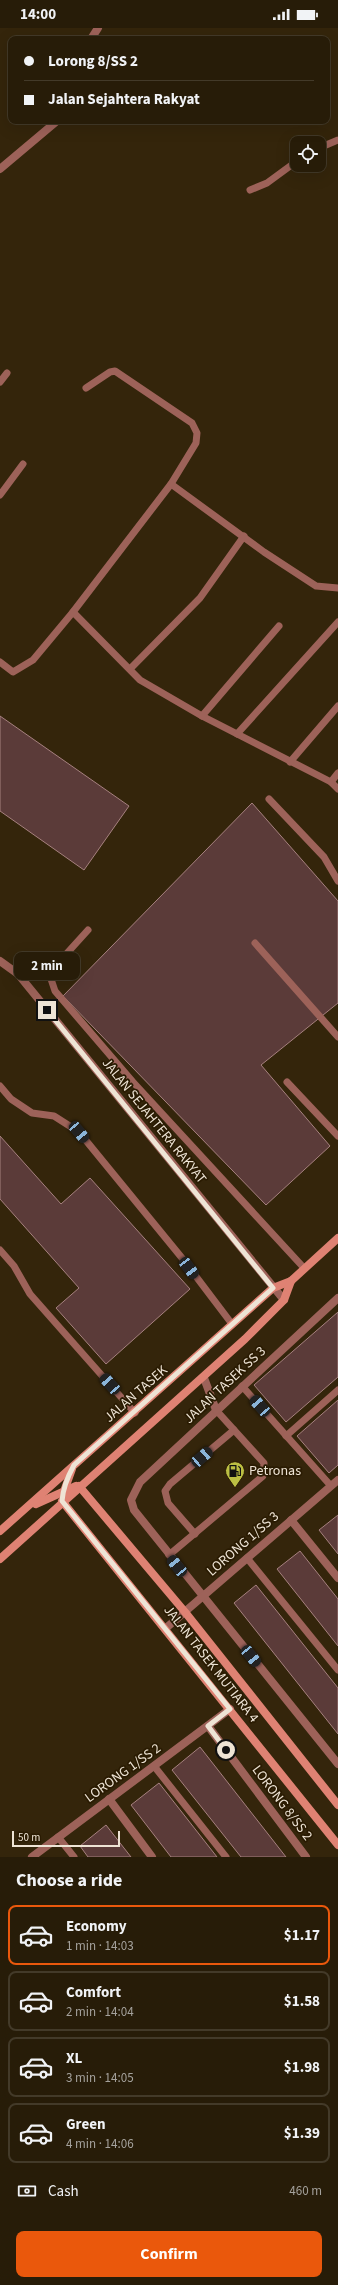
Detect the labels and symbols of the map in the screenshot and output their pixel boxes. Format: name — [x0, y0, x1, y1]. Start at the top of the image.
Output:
callout: 2 min — [14, 952, 80, 980]
route end — [38, 1001, 56, 1019]
street label: JALAN SEJAHTERA RAKYAT — [97, 1054, 211, 1188]
car — [67, 1119, 91, 1145]
car — [177, 1255, 201, 1281]
street label: JALAN TASEK SS 3 — [180, 1342, 270, 1428]
street label: JALAN TASEK — [100, 1360, 173, 1427]
car — [98, 1371, 122, 1397]
car — [248, 1393, 272, 1419]
car — [189, 1445, 215, 1469]
fuel station icon: Petronas — [224, 1460, 246, 1488]
place label: Petronas — [249, 1461, 301, 1481]
street label: LORONG 1/SS 3 — [203, 1507, 284, 1581]
car — [165, 1553, 189, 1579]
street label: JALAN TASEK MUTIARA 4 — [159, 1601, 263, 1727]
car — [239, 1643, 263, 1669]
street label: LORONG 1/SS 2 — [81, 1738, 165, 1808]
route start — [217, 1741, 235, 1759]
street label: LORONG 8/SS 2 — [247, 1761, 317, 1845]
scale bar — [12, 1829, 120, 1848]

